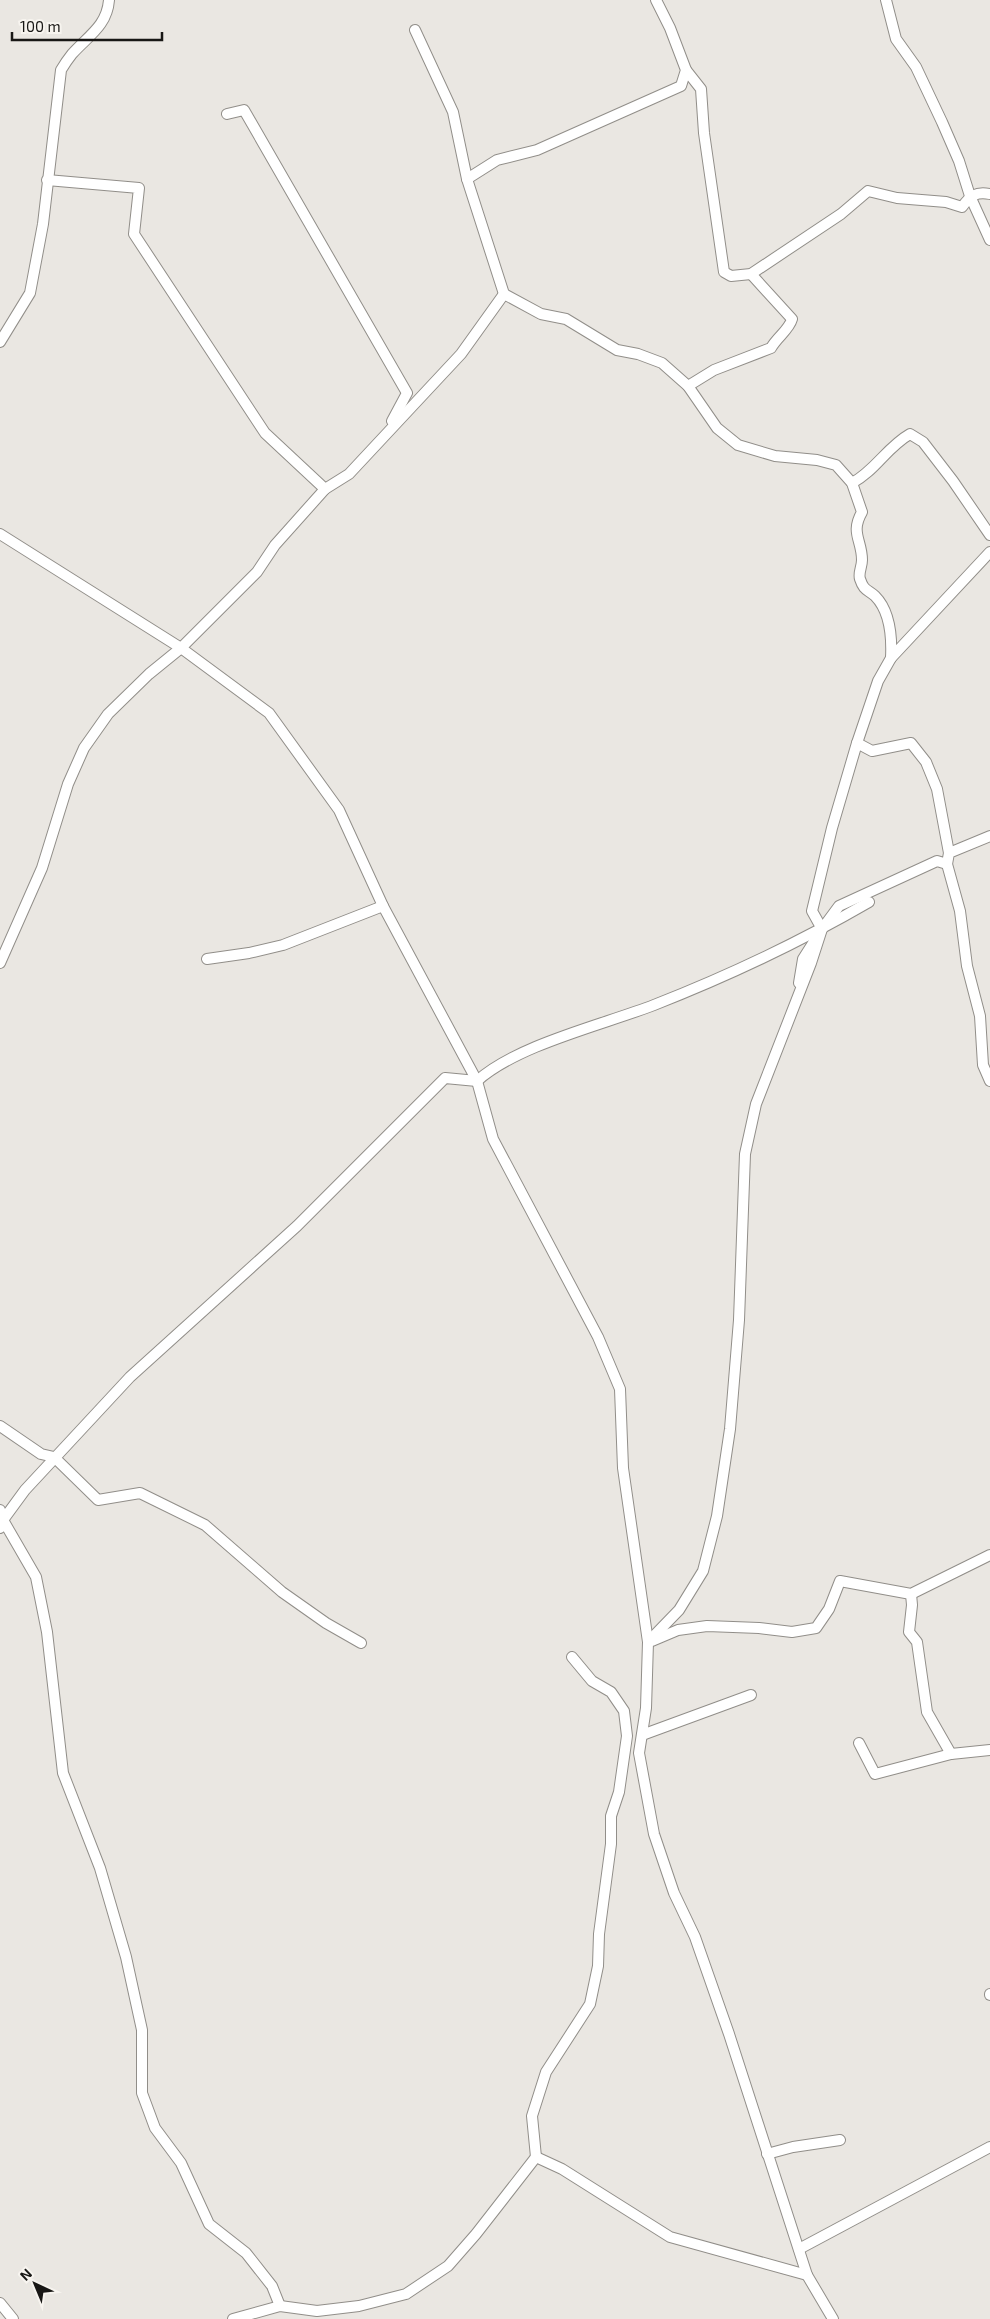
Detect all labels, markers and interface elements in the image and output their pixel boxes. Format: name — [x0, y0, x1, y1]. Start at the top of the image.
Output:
scale bar — [12, 10, 162, 42]
text: 100 m — [20, 17, 61, 35]
north arrow — [10, 2259, 60, 2309]
text: N — [16, 2265, 35, 2284]

